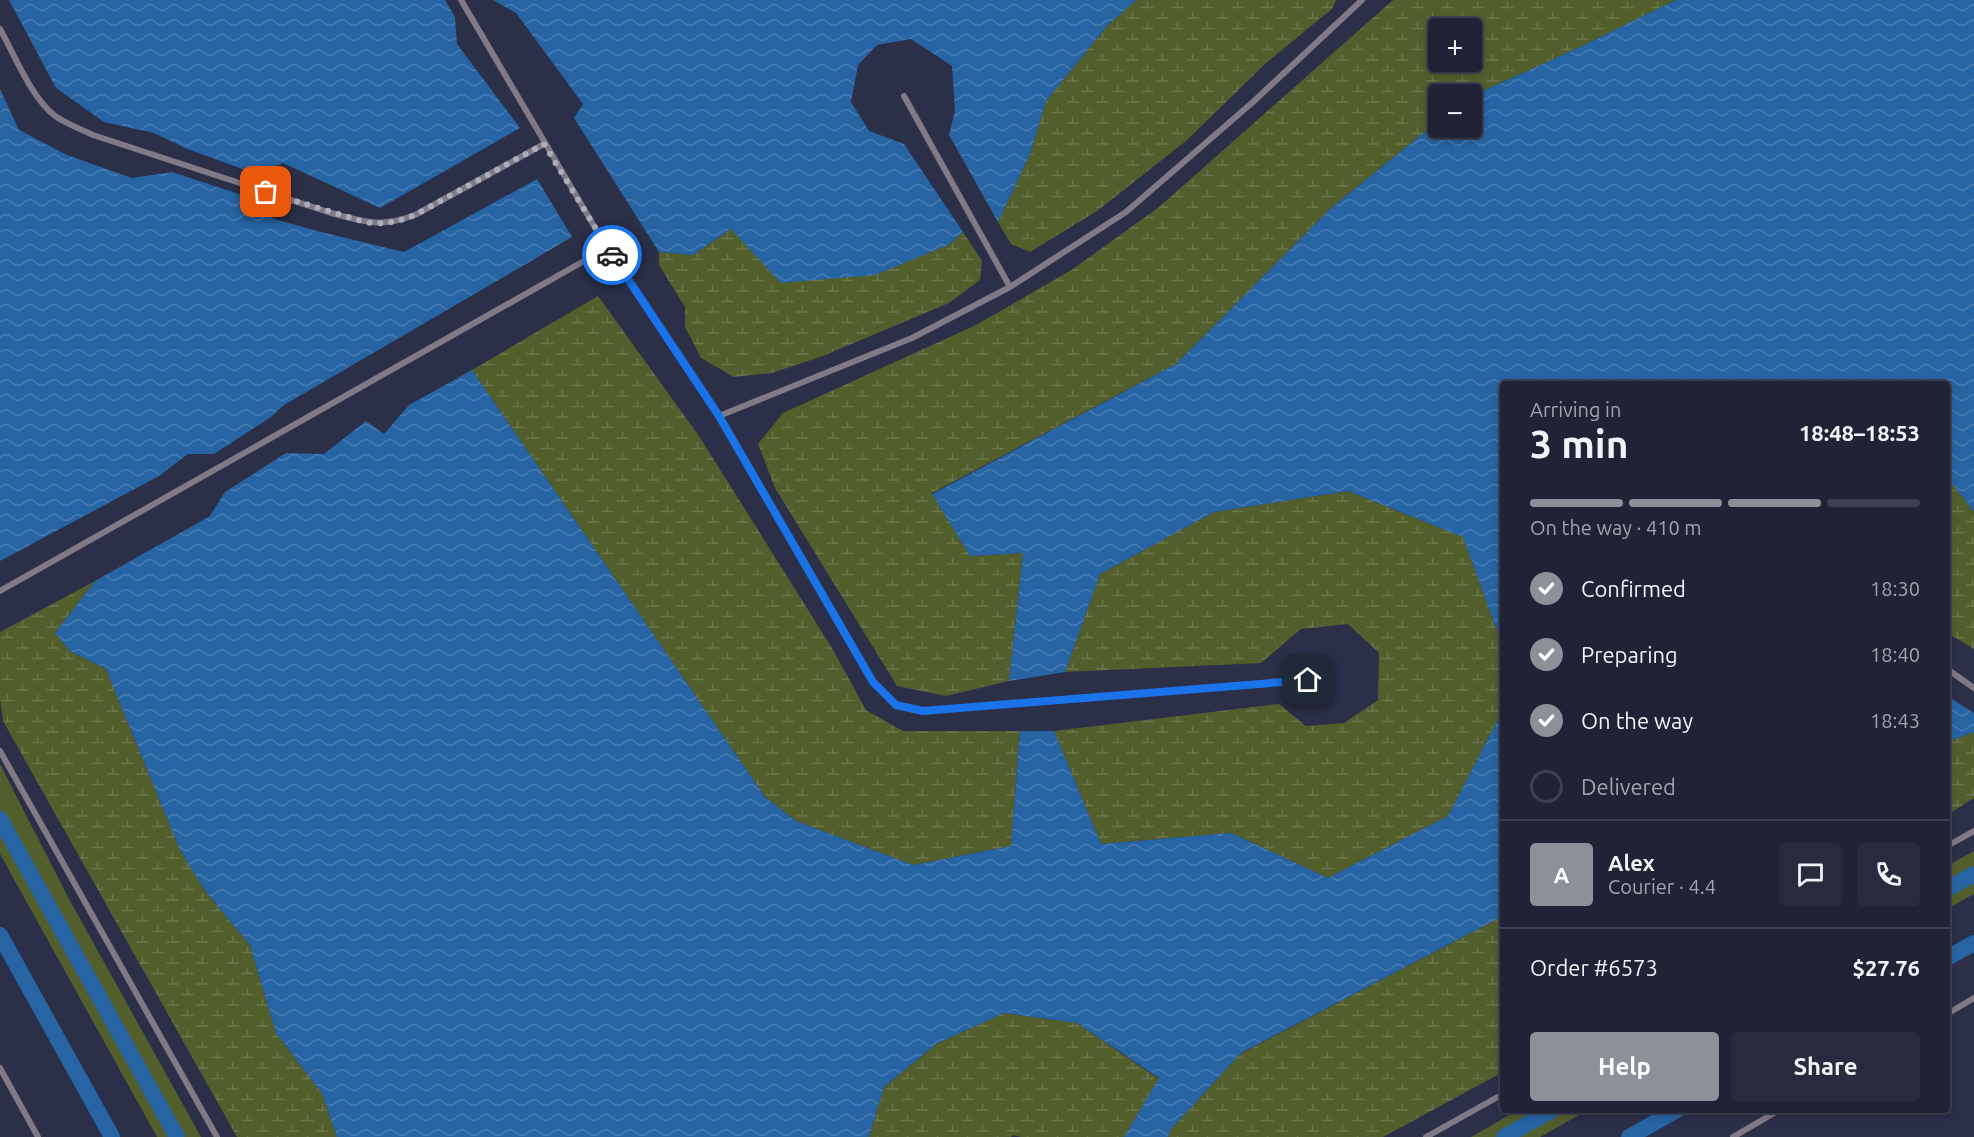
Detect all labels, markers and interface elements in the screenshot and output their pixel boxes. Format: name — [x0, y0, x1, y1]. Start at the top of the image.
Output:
map controls — [1428, 18, 1482, 138]
button: + — [1428, 18, 1482, 72]
button: − — [1428, 84, 1482, 138]
pin — [240, 166, 291, 217]
icon: bag — [249, 175, 282, 208]
courier — [582, 225, 642, 285]
icon: car — [596, 239, 629, 272]
text: Arriving in — [1530, 398, 1621, 421]
text: 18:48–18:53 — [1799, 420, 1920, 445]
text: 3 min — [1530, 422, 1629, 465]
text: On the way · 410 m — [1530, 516, 1702, 539]
icon: check — [1530, 572, 1563, 605]
text: Confirmed — [1581, 576, 1686, 601]
text: 18:30 — [1870, 577, 1920, 600]
icon: check — [1530, 638, 1563, 671]
text: Preparing — [1581, 642, 1678, 667]
text: 18:40 — [1870, 643, 1920, 666]
pin — [1282, 654, 1333, 705]
icon: home — [1291, 663, 1324, 696]
icon: check — [1530, 704, 1563, 737]
text: On the way — [1581, 708, 1693, 733]
text: 18:43 — [1870, 709, 1920, 732]
text: Delivered — [1581, 774, 1676, 799]
button: chat — [1779, 843, 1842, 906]
button: phone — [1857, 843, 1920, 906]
text: Alex — [1608, 850, 1655, 875]
text: A — [1554, 862, 1569, 887]
text: Courier · 4.4 — [1608, 875, 1716, 898]
text: Order #6573 — [1530, 955, 1658, 980]
text: $27.76 — [1853, 955, 1920, 980]
button: Help — [1530, 1032, 1719, 1101]
button: Share — [1731, 1032, 1920, 1101]

